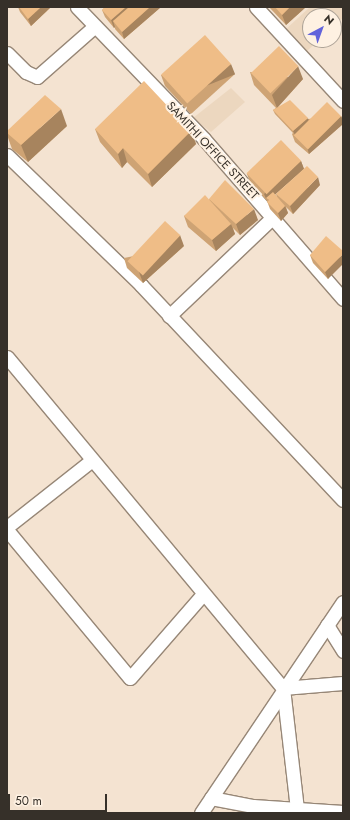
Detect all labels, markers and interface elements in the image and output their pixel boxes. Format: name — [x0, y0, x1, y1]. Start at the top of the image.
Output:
north arrow — [302, 8, 342, 48]
text: N — [321, 11, 338, 29]
street label: SAMITHI OFFICE STREET — [163, 99, 261, 203]
scale bar — [10, 786, 109, 812]
text: 50 m — [15, 792, 42, 810]

